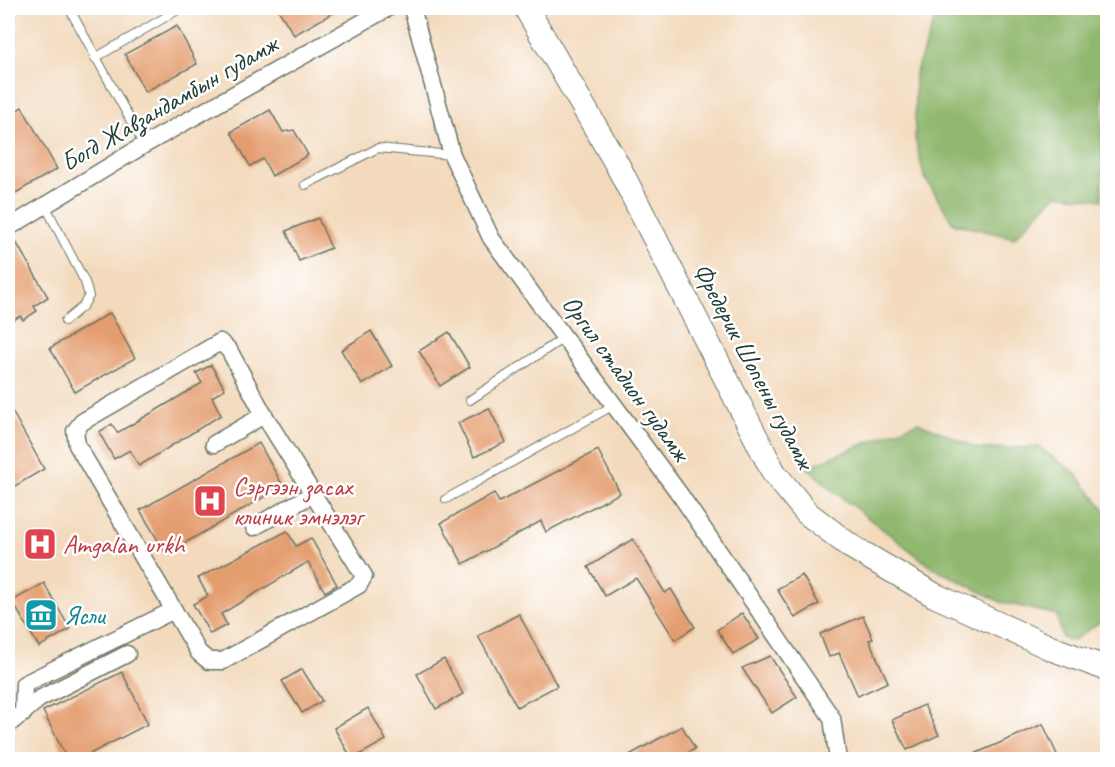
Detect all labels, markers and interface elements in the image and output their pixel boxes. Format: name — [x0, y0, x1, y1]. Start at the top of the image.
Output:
street label: Богд Жавзандамбын гудамж — [55, 26, 286, 179]
street label: Фредерик Шопены гудамж — [686, 257, 824, 478]
street label: Оргил стадион гудамж — [555, 289, 699, 470]
place label: Сэргээн засах клиник эмнэлэг — [233, 470, 366, 533]
hospital icon: Сэргээн засах клиник эмнэлэг — [192, 483, 228, 519]
hospital icon: Amgalan urkh — [22, 526, 58, 562]
place label: Amgalan urkh — [63, 528, 186, 561]
museum icon: Ясли — [23, 597, 59, 633]
place label: Ясли — [64, 599, 106, 632]

